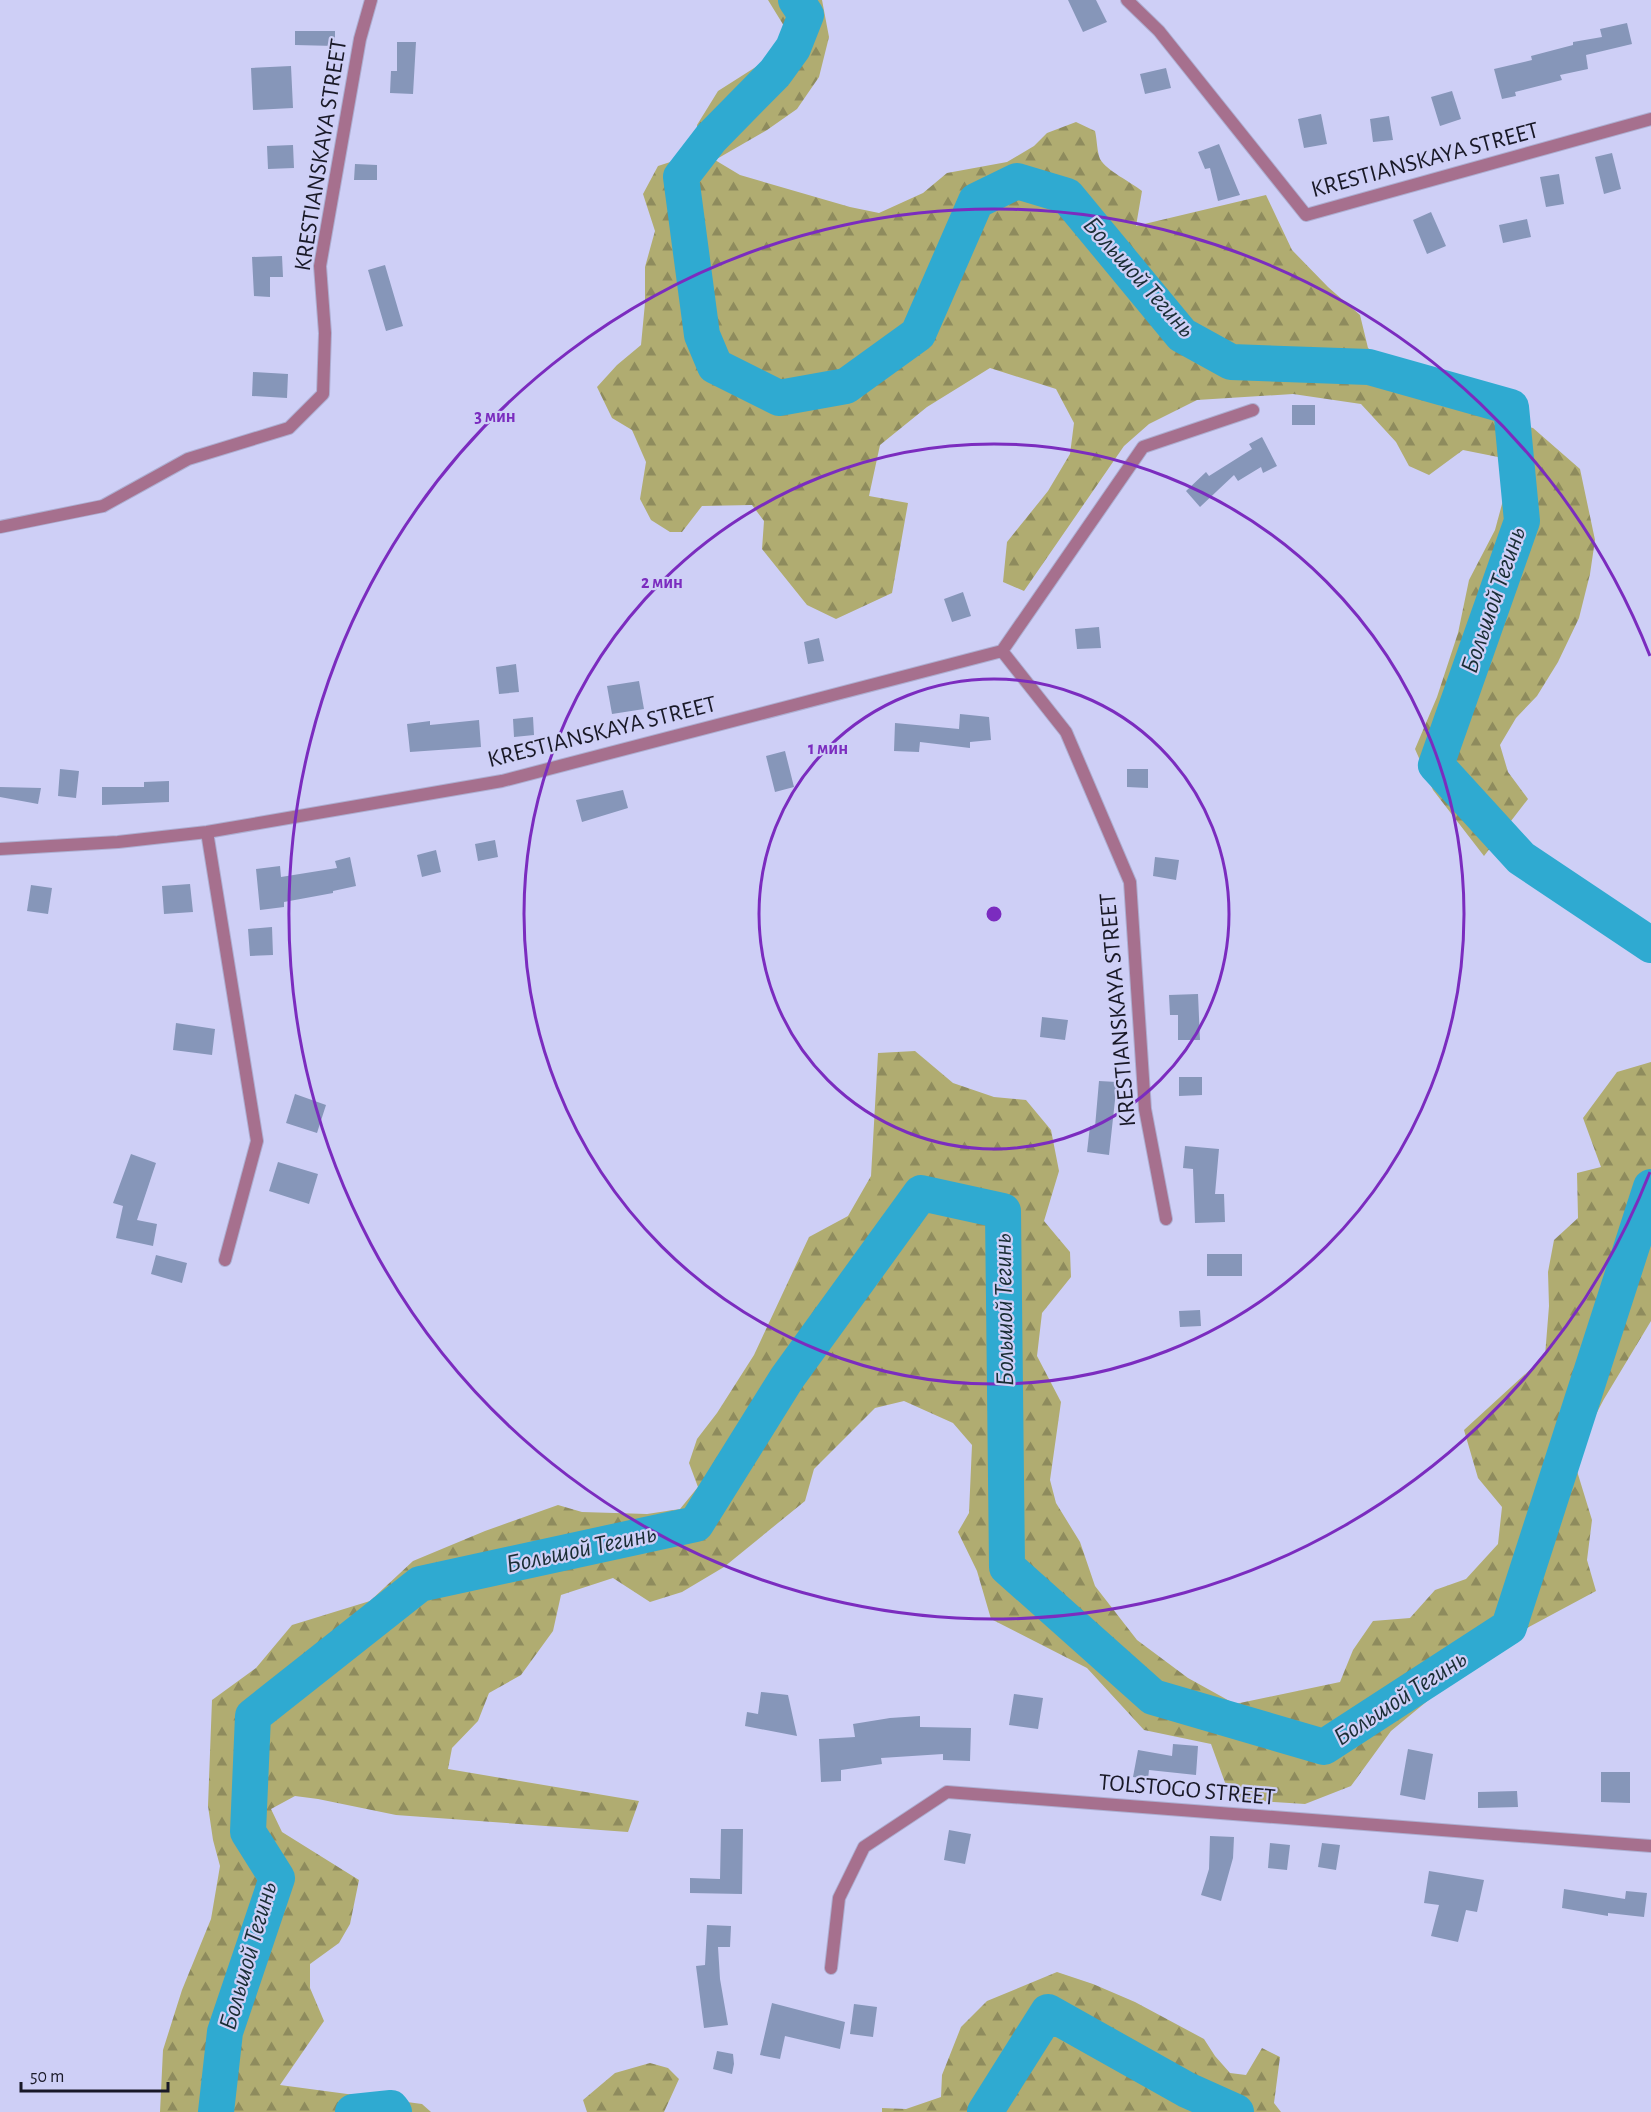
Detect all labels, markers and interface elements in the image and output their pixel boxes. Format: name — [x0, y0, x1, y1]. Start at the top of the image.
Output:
street label: KRESTIANSKAYA STREET — [291, 37, 351, 273]
street label: KRESTIANSKAYA STREET — [1308, 118, 1542, 202]
water label: Большой Тегинь — [1078, 211, 1200, 343]
text: 3 мин — [474, 408, 516, 426]
water label: Большой Тегинь — [1456, 523, 1530, 677]
text: 2 мин — [641, 574, 683, 592]
street label: KRESTIANSKAYA STREET — [485, 692, 719, 772]
text: 1 мин — [808, 740, 848, 758]
street label: KRESTIANSKAYA STREET — [1096, 892, 1140, 1128]
centre of rings — [984, 904, 1004, 924]
water label: Большой Тегинь — [990, 1233, 1018, 1387]
water label: Большой Тегинь — [503, 1520, 659, 1578]
water label: Большой Тегинь — [1329, 1645, 1471, 1751]
street label: TOLSTOGO STREET — [1098, 1770, 1277, 1810]
water label: Большой Тегинь — [214, 1879, 282, 2033]
scale bar — [21, 2055, 168, 2093]
text: 50 m — [30, 2068, 64, 2086]

